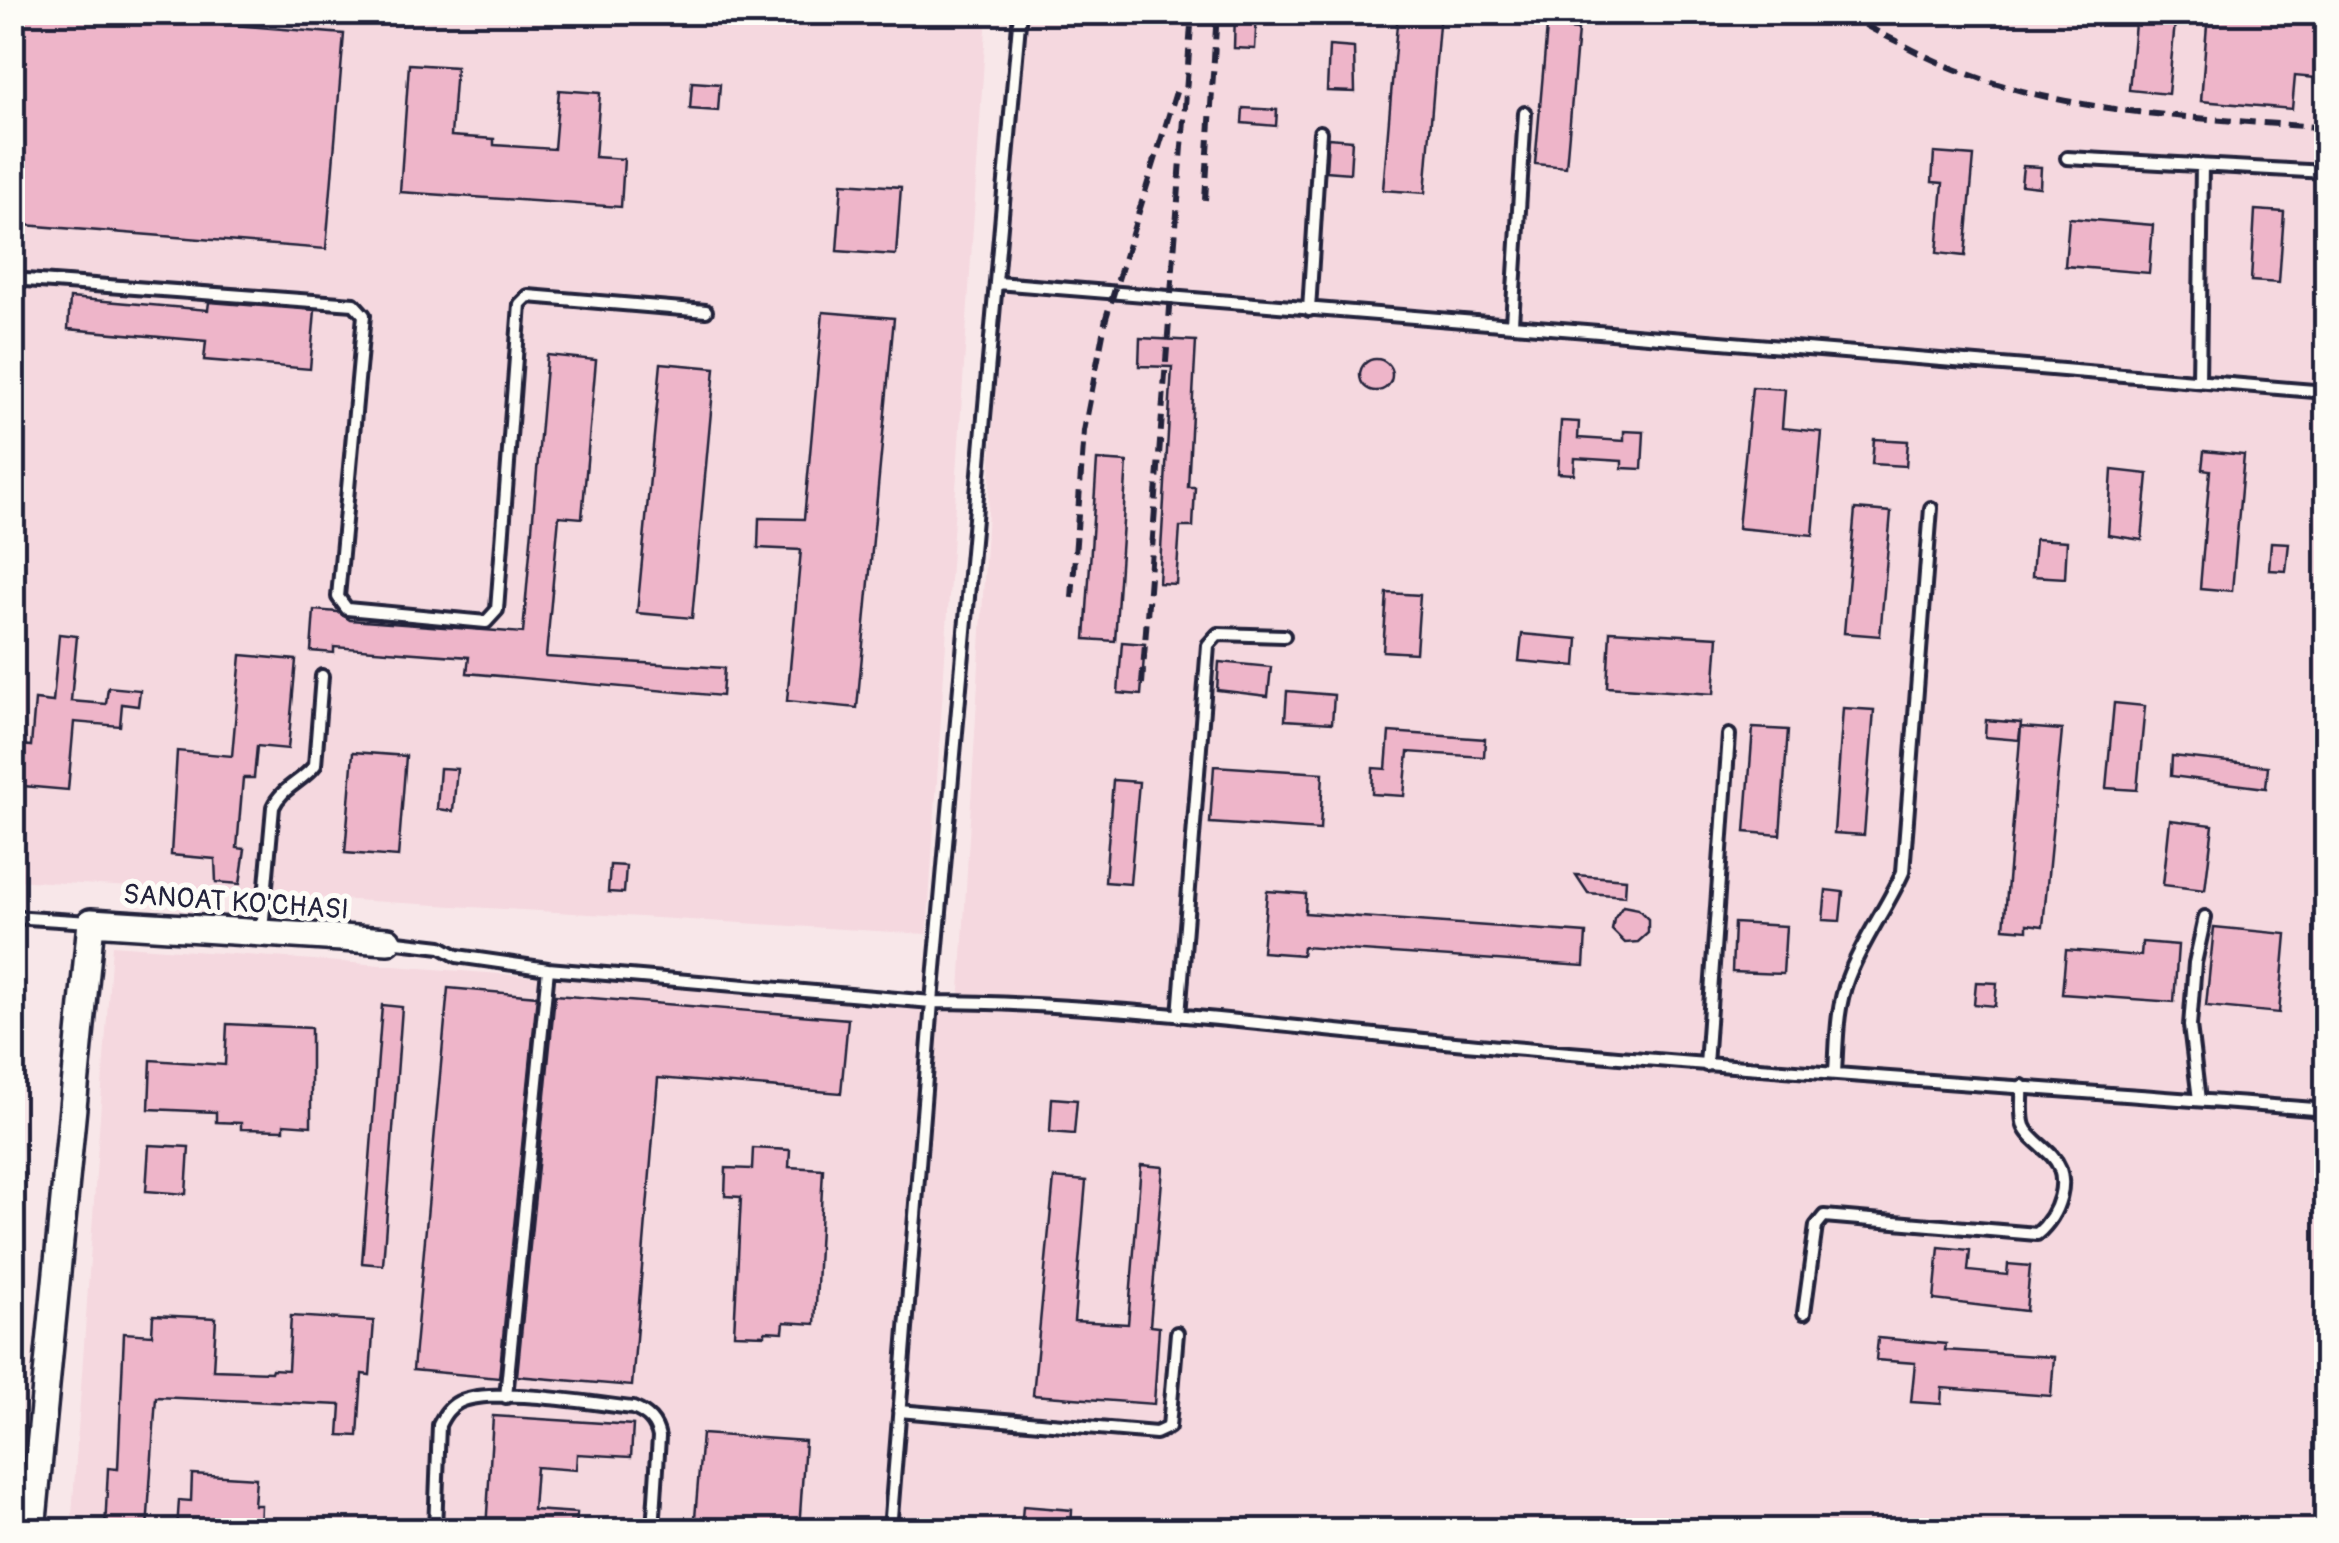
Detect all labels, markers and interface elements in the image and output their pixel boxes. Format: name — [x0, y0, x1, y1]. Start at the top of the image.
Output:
street label: SANOAT KO'CHASI — [122, 877, 350, 928]

